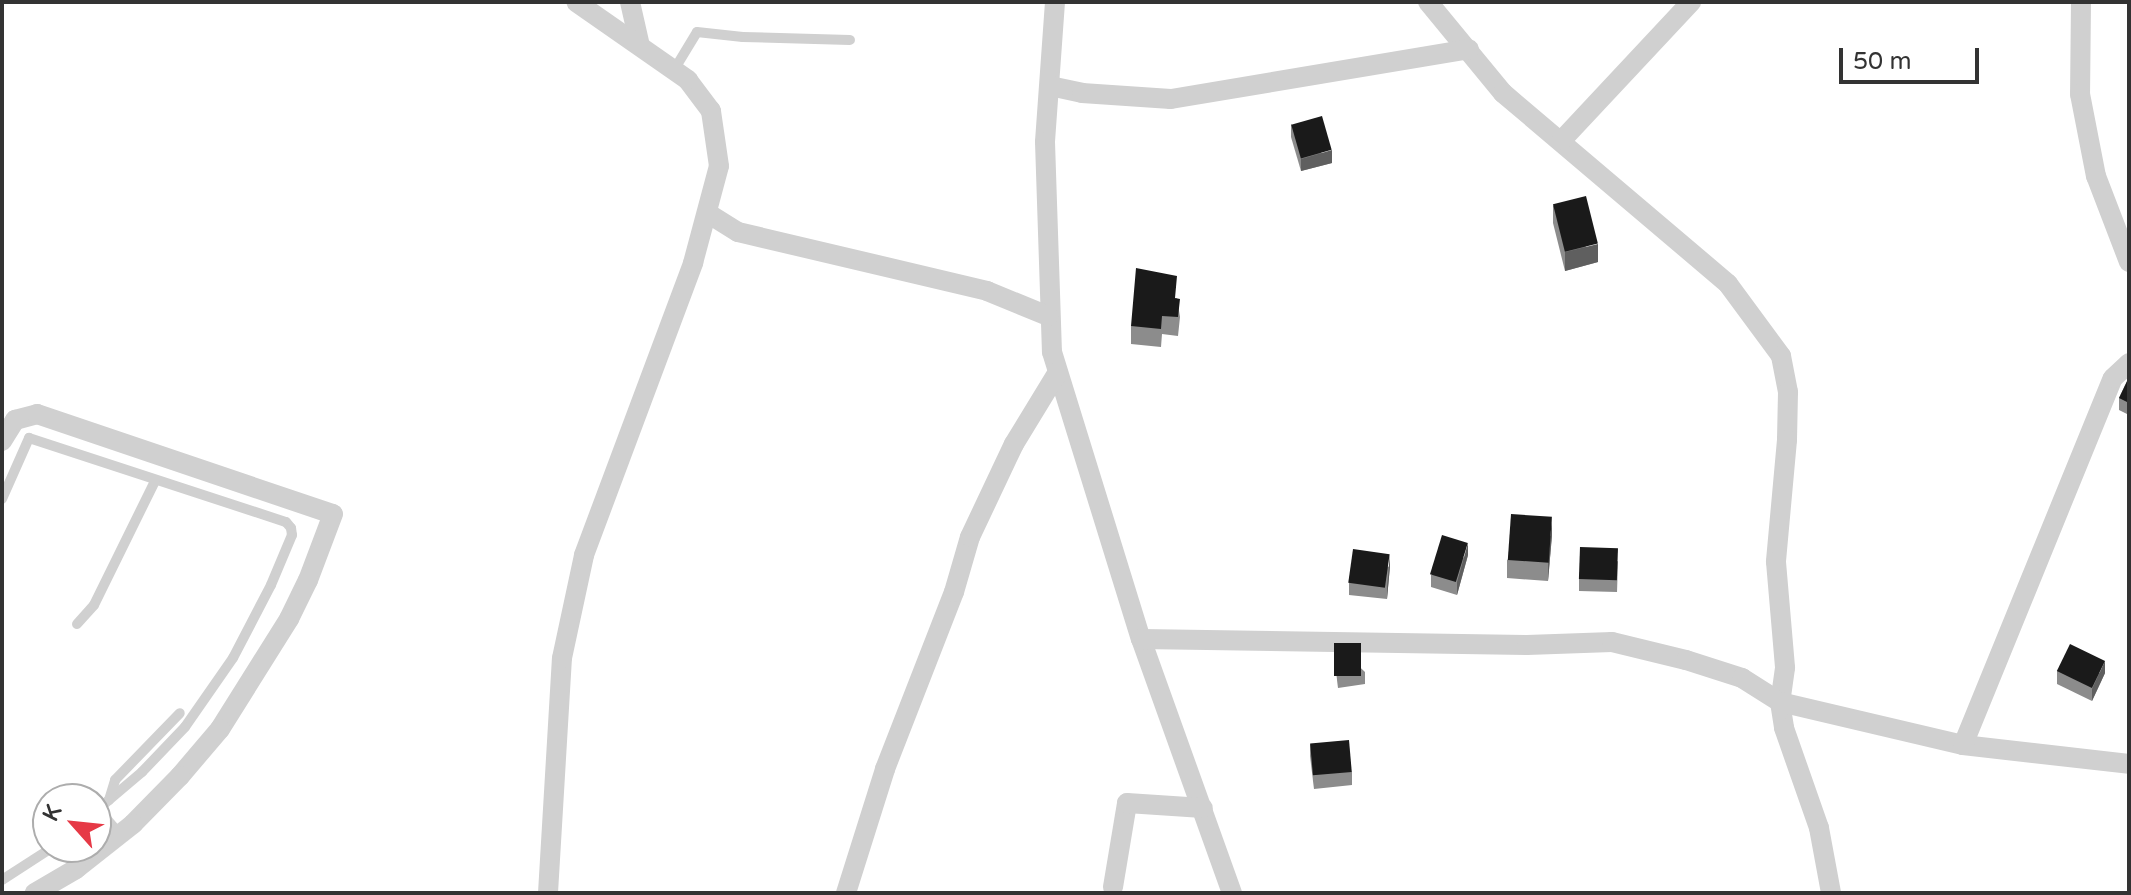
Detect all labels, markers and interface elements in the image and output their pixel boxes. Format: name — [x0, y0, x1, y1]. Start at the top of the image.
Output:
scale bar — [1843, 32, 1983, 82]
text: 50 m — [1853, 47, 1911, 76]
north arrow — [32, 783, 112, 863]
text: K — [37, 801, 67, 825]

